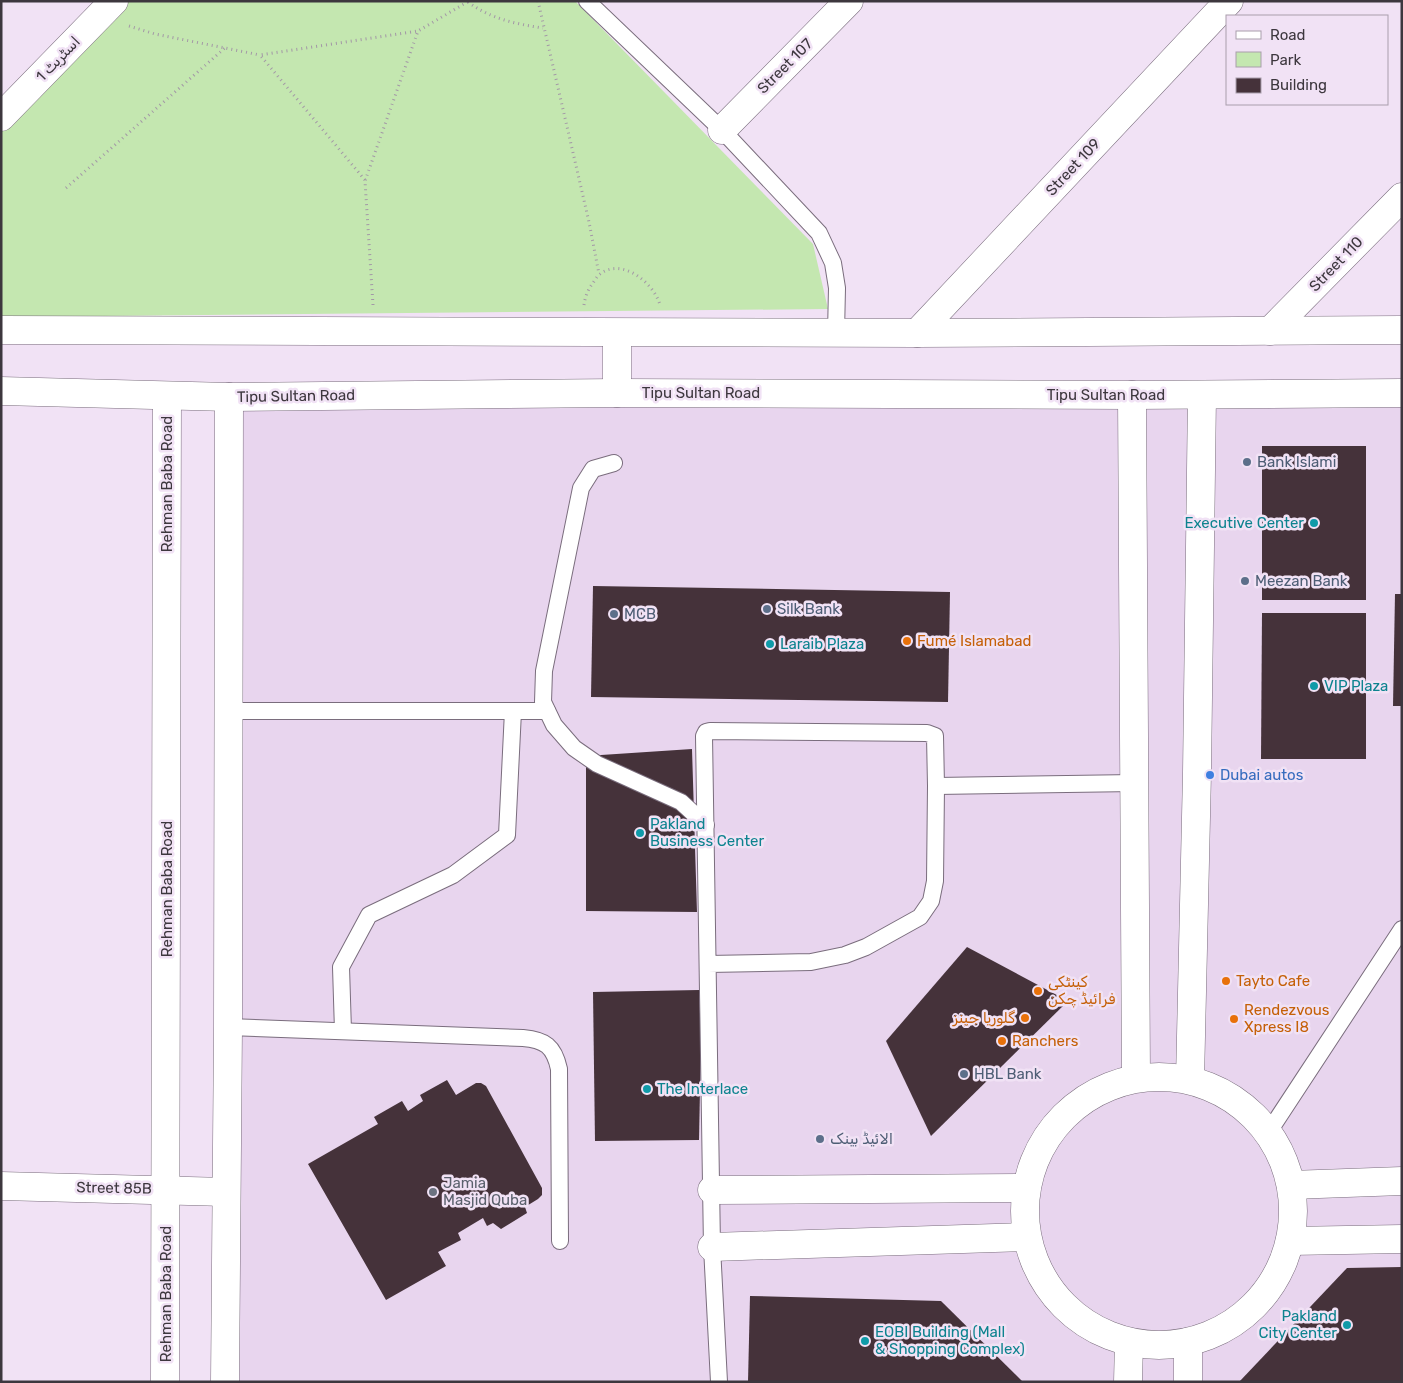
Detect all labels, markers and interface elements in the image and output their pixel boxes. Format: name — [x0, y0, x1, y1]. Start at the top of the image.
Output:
legend — [1226, 15, 1388, 105]
text: Road — [1270, 26, 1306, 44]
street label: اسٹریٹ 1 — [32, 33, 84, 85]
street label: Street 107 — [754, 34, 817, 97]
text: Park — [1270, 51, 1301, 69]
text: Building — [1270, 76, 1327, 94]
street label: Street 109 — [1042, 135, 1104, 199]
street label: Street 110 — [1305, 233, 1367, 295]
street label: Tipu Sultan Road — [642, 384, 760, 402]
street label: Tipu Sultan Road — [237, 386, 355, 406]
street label: Tipu Sultan Road — [1047, 386, 1165, 404]
street label: Rehman Baba Road — [158, 416, 176, 552]
place label: Bank Islami — [1257, 453, 1336, 471]
marker: Bank Islami — [1241, 456, 1253, 468]
place label: Executive Center — [1184, 514, 1304, 532]
marker: Executive Center — [1308, 517, 1320, 529]
place label: Meezan Bank — [1255, 572, 1348, 590]
marker: Meezan Bank — [1239, 575, 1251, 587]
place label: Silk Bank — [777, 600, 840, 618]
marker: Silk Bank — [761, 603, 773, 615]
place label: MCB — [624, 605, 656, 623]
marker: MCB — [608, 608, 620, 620]
place label: Fumé Islamabad — [917, 632, 1031, 650]
place label: Laraib Plaza — [780, 635, 864, 653]
marker: Fumé Islamabad — [901, 635, 913, 647]
marker: Laraib Plaza — [764, 638, 776, 650]
place label: VIP Plaza — [1324, 677, 1388, 695]
marker: VIP Plaza — [1308, 680, 1320, 692]
place label: Dubai autos — [1220, 766, 1304, 784]
marker: Dubai autos — [1204, 769, 1216, 781]
place label: Pakland Business Center — [650, 815, 764, 850]
street label: Rehman Baba Road — [158, 821, 176, 957]
marker: Pakland Business Center — [634, 827, 646, 839]
place label: Tayto Cafe — [1236, 972, 1310, 990]
place label: کینٹکی فرائیڈ چکن — [1048, 973, 1115, 1008]
marker: Tayto Cafe — [1220, 975, 1232, 987]
marker: کینٹکی فرائیڈ چکن — [1032, 985, 1044, 997]
place label: Rendezvous Xpress I8 — [1244, 1001, 1330, 1036]
place label: گلوریا جینز — [952, 1009, 1015, 1027]
marker: گلوریا جینز — [1019, 1012, 1031, 1024]
marker: Rendezvous Xpress I8 — [1228, 1013, 1240, 1025]
place label: Ranchers — [1012, 1032, 1079, 1050]
marker: Ranchers — [996, 1035, 1008, 1047]
place label: HBL Bank — [974, 1065, 1042, 1083]
marker: HBL Bank — [958, 1068, 970, 1080]
place label: The Interlace — [657, 1080, 748, 1098]
marker: The Interlace — [641, 1083, 653, 1095]
place label: الائیڈ بینک — [830, 1130, 893, 1148]
marker: الائیڈ بینک — [814, 1133, 826, 1145]
place label: Jamia Masjid Quba — [443, 1174, 527, 1209]
street label: Street 85B — [76, 1178, 152, 1198]
marker: Jamia Masjid Quba — [427, 1186, 439, 1198]
street label: Rehman Baba Road — [157, 1226, 175, 1362]
place label: Pakland City Center — [1259, 1307, 1337, 1342]
marker: Pakland City Center — [1341, 1319, 1353, 1331]
place label: EOBI Building (Mall & Shopping Complex) — [875, 1323, 1025, 1358]
marker: EOBI Building (Mall & Shopping Complex) — [859, 1335, 871, 1347]

